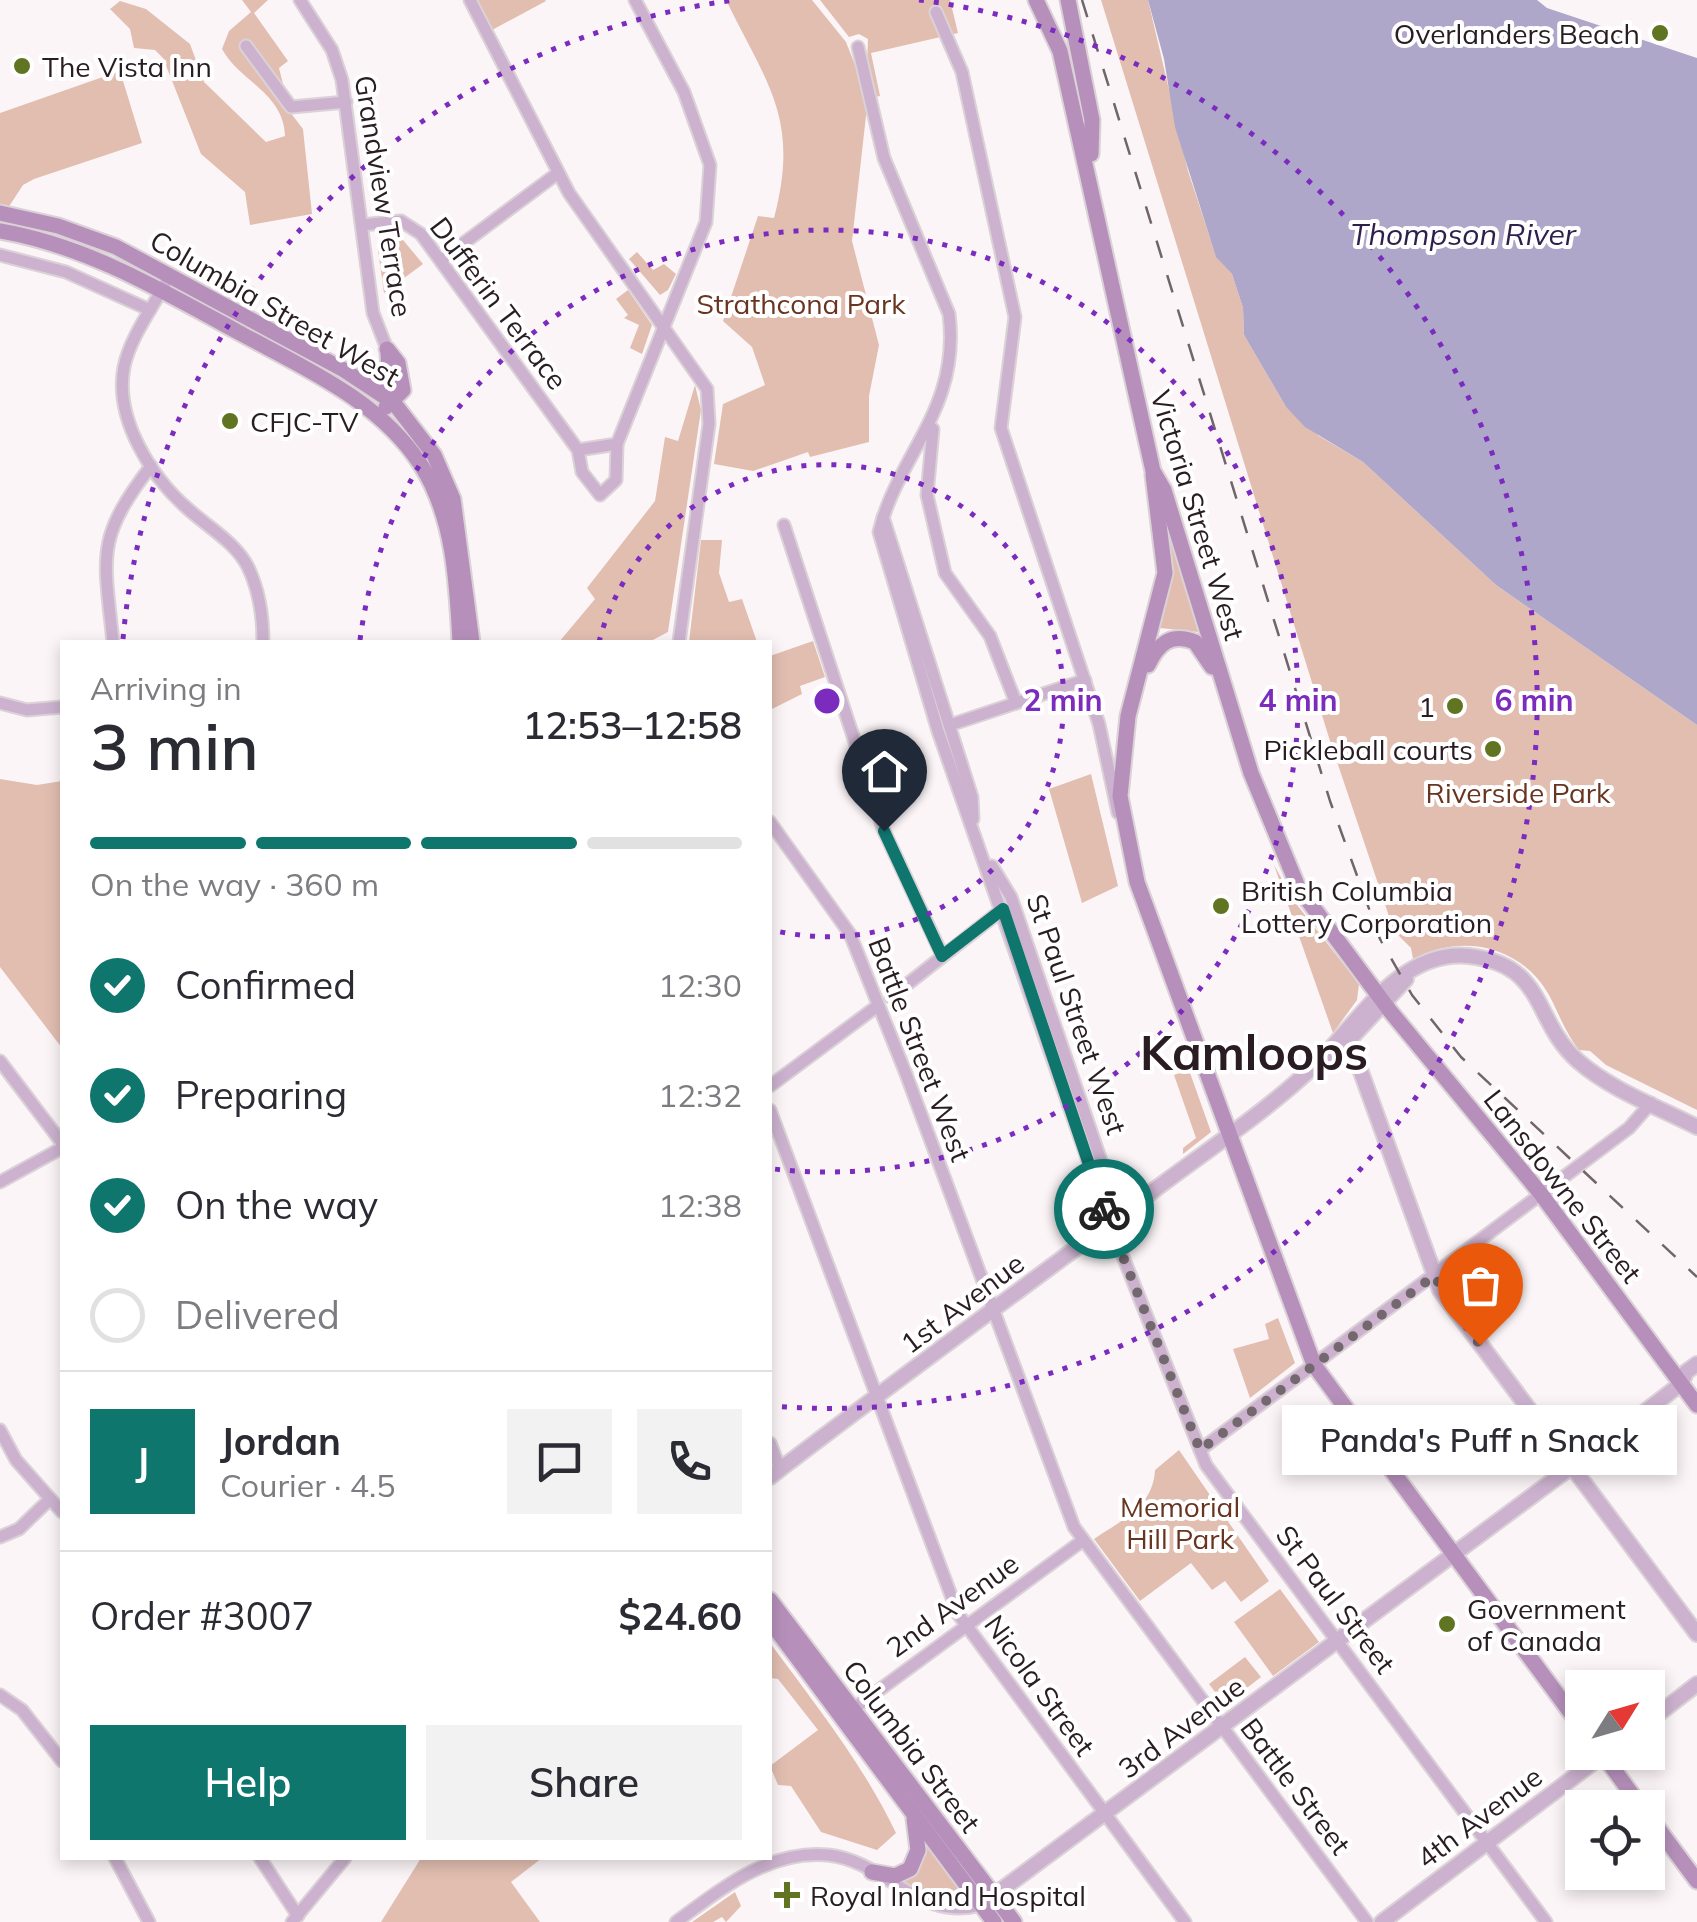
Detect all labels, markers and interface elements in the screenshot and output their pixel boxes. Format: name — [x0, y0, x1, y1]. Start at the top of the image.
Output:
place label: Overlanders Beach — [1394, 16, 1640, 51]
marker: Overlanders Beach — [1649, 22, 1671, 44]
place label: The Vista Inn — [42, 49, 212, 84]
marker: The Vista Inn — [11, 55, 33, 77]
street label: Grandview Terrace — [348, 73, 420, 319]
street label: Dufferin Terrace — [423, 210, 575, 396]
water label: Thompson River — [1350, 215, 1577, 253]
street label: Columbia Street West — [144, 222, 406, 394]
park label: Strathcona Park — [696, 286, 906, 321]
street label: Victoria Street West — [1143, 386, 1253, 644]
place label: CFJC-TV — [250, 404, 359, 439]
marker: CFJC-TV — [219, 410, 241, 432]
text: Arriving in — [90, 668, 242, 708]
text: 2 min — [1023, 681, 1103, 719]
text: 4 min — [1258, 681, 1338, 719]
text: 6 min — [1494, 681, 1574, 719]
centre of rings — [809, 683, 845, 719]
place label: 1 — [1418, 689, 1435, 724]
marker: 1 — [1444, 695, 1466, 717]
text: 12:53–12:58 — [522, 701, 742, 749]
text: 3 min — [90, 705, 259, 786]
pin — [842, 729, 927, 832]
place label: Pickleball courts — [1263, 732, 1473, 767]
marker: Pickleball courts — [1482, 738, 1504, 760]
icon: home — [857, 744, 912, 799]
park label: Riverside Park — [1426, 775, 1611, 810]
text: On the way · 360 m — [90, 864, 379, 904]
place label: British Columbia Lottery Corporation — [1241, 873, 1492, 940]
street label: St Paul Street West — [1019, 889, 1135, 1139]
marker: British Columbia Lottery Corporation — [1210, 895, 1232, 917]
street label: Battle Street West — [861, 932, 979, 1166]
icon: check — [90, 958, 145, 1013]
text: Confirmed — [175, 961, 356, 1009]
text: 12:30 — [658, 965, 742, 1005]
district label: Kamloops — [1140, 1022, 1368, 1082]
icon: check — [90, 1068, 145, 1123]
text: Preparing — [175, 1071, 347, 1119]
text: 12:32 — [658, 1075, 742, 1115]
street label: Lansdowne Street — [1477, 1082, 1649, 1290]
courier — [1054, 1159, 1154, 1259]
icon: check — [90, 1178, 145, 1233]
text: On the way — [175, 1181, 378, 1229]
icon: bike — [1077, 1182, 1132, 1237]
text: 12:38 — [658, 1185, 742, 1225]
pin — [1438, 1243, 1523, 1346]
street label: 1st Avenue — [893, 1245, 1031, 1361]
icon: bag — [1453, 1258, 1508, 1313]
text: Delivered — [175, 1291, 340, 1339]
callout: Panda's Puff n Snack — [1282, 1405, 1678, 1475]
button: chat — [507, 1409, 612, 1514]
button: phone — [637, 1409, 742, 1514]
text: Jordan — [220, 1417, 341, 1465]
text: Panda's Puff n Snack — [1320, 1420, 1639, 1460]
text: J — [136, 1437, 149, 1485]
text: Courier · 4.5 — [220, 1465, 396, 1505]
park label: Memorial Hill Park — [1120, 1489, 1240, 1556]
street label: St Paul Street — [1269, 1518, 1403, 1680]
street label: 2nd Avenue — [879, 1545, 1025, 1665]
place label: Government of Canada — [1467, 1591, 1626, 1658]
text: Order #3007 — [90, 1592, 314, 1640]
text: $24.60 — [619, 1592, 742, 1640]
street label: Nicola Street — [977, 1608, 1103, 1762]
marker: Government of Canada — [1436, 1613, 1458, 1635]
street label: Columbia Street — [836, 1653, 988, 1839]
street label: 3rd Avenue — [1111, 1668, 1251, 1786]
north arrow — [1565, 1670, 1665, 1770]
map controls — [1565, 1670, 1665, 1890]
street label: Battle Street — [1233, 1711, 1359, 1861]
button: Help — [90, 1725, 406, 1840]
button: Share — [426, 1725, 742, 1840]
street label: 4th Avenue — [1409, 1759, 1549, 1875]
button: locate — [1565, 1790, 1665, 1890]
place label: Royal Inland Hospital — [810, 1878, 1086, 1913]
marker: Royal Inland Hospital — [774, 1882, 800, 1908]

